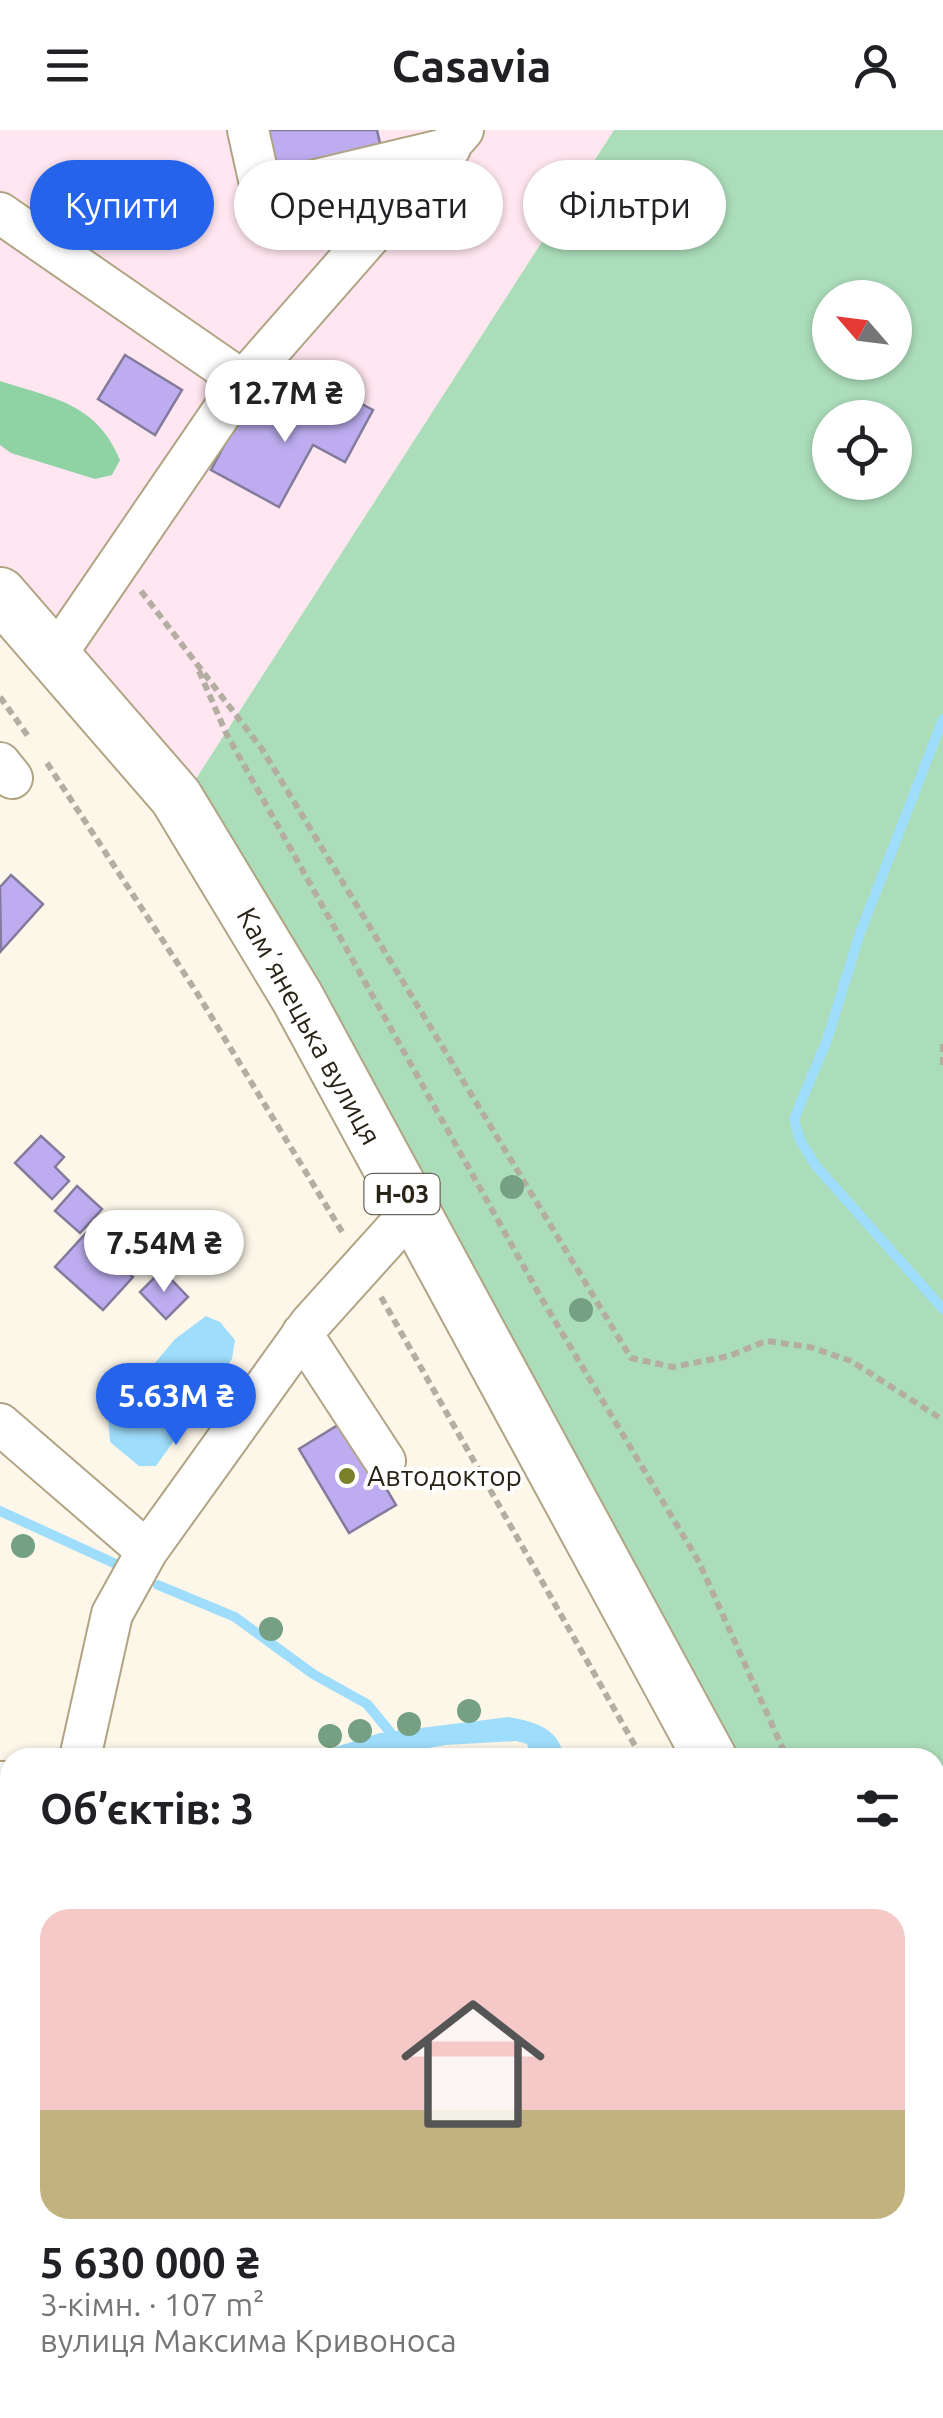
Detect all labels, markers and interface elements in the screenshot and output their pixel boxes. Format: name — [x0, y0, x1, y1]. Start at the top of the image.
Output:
icon: menu — [40, 38, 95, 93]
icon: person — [848, 38, 903, 93]
text: Casavia — [392, 40, 551, 91]
chip: Купити — [30, 160, 214, 250]
chip: Орендувати — [234, 160, 503, 250]
chip: Фільтри — [523, 160, 726, 250]
north arrow — [812, 280, 912, 380]
map controls — [812, 280, 912, 500]
pin: 12.7M ₴ — [193, 360, 377, 445]
text: 12.7M ₴ — [227, 374, 343, 410]
button: locate — [812, 400, 912, 500]
street label: Камʼянецька вулиця — [231, 902, 388, 1150]
road number: Н-03 — [364, 1174, 440, 1214]
pin: 7.54M ₴ — [72, 1210, 256, 1295]
text: 7.54M ₴ — [106, 1224, 222, 1260]
pin: 5.63M ₴ — [84, 1363, 268, 1448]
text: 5.63M ₴ — [118, 1377, 234, 1413]
place label: Автодоктор — [367, 1460, 522, 1491]
marker: Автодоктор — [336, 1465, 358, 1487]
icon: filters — [850, 1781, 905, 1836]
text: Об’єктів: 3 — [40, 1785, 254, 1832]
icon: home — [383, 1974, 563, 2154]
text: 5 630 000 ₴ — [40, 2239, 259, 2286]
text: 3-кімн. · 107 m² — [40, 2286, 265, 2322]
text: вулиця Максима Кривоноса — [40, 2322, 457, 2358]

